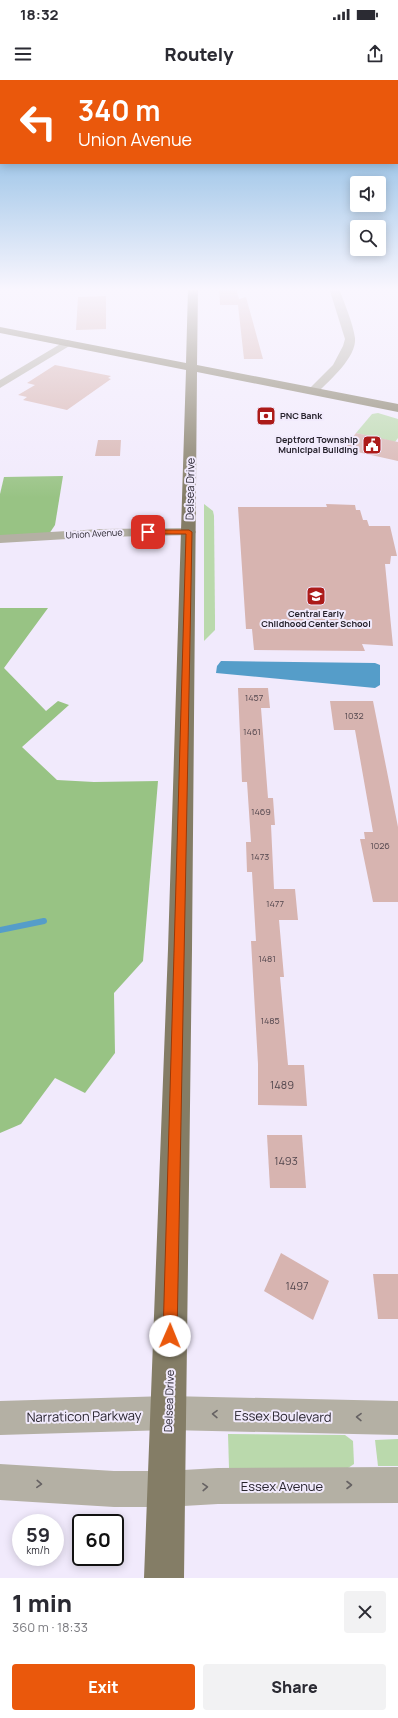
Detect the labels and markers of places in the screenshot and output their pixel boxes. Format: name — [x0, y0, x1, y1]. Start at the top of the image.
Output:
bank icon: PNC Bank — [255, 405, 277, 427]
place label: PNC Bank — [280, 409, 323, 422]
place label: Deptford Township Municipal Building — [276, 433, 358, 456]
public building icon: Deptford Township Municipal Building — [361, 434, 383, 456]
pin — [131, 515, 165, 549]
school or university icon: Central Early Childhood Center School — [305, 585, 327, 607]
place label: Central Early Childhood Center School — [261, 607, 371, 630]

